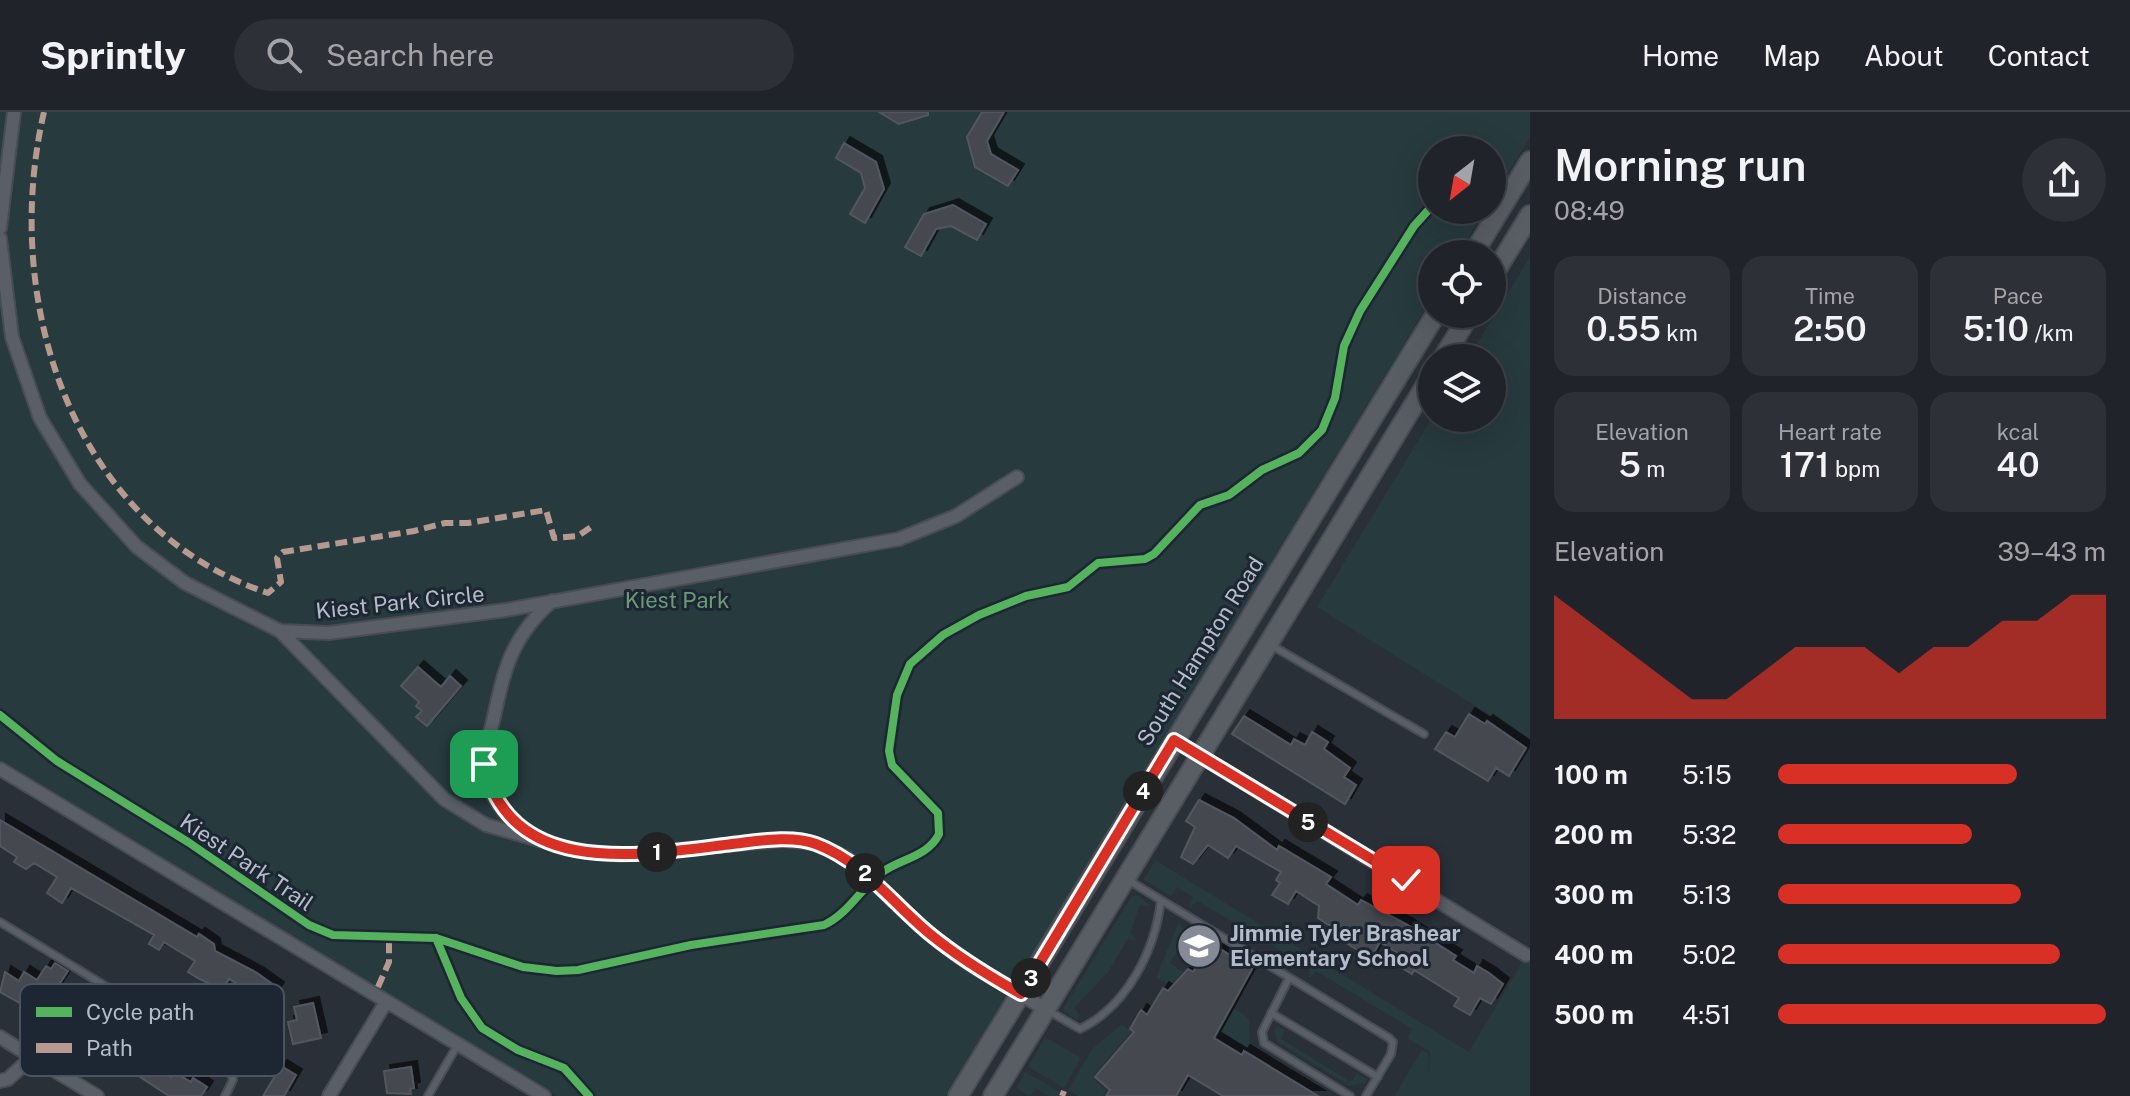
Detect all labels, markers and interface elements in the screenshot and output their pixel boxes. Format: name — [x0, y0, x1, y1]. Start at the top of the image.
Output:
search box — [234, 19, 794, 91]
text: Sprintly — [40, 33, 186, 78]
icon: search — [262, 33, 306, 77]
text: Search here — [326, 37, 494, 73]
text: Home — [1642, 39, 1719, 72]
text: Map — [1763, 39, 1820, 72]
text: About — [1864, 39, 1944, 72]
text: Contact — [1988, 39, 2090, 72]
north arrow — [1418, 136, 1506, 224]
map controls — [1418, 136, 1506, 432]
button: share — [2022, 138, 2106, 222]
text: Morning run — [1554, 139, 1807, 191]
text: 08:49 — [1554, 195, 1625, 226]
button: locate — [1418, 240, 1506, 328]
text: Distance — [1597, 283, 1687, 309]
text: Time — [1805, 283, 1855, 309]
text: Pace — [1993, 283, 2043, 309]
text: 0.55 — [1586, 309, 1661, 349]
text: 2:50 — [1793, 309, 1867, 349]
text: 5:10 — [1963, 309, 2029, 349]
text: km — [1661, 320, 1698, 346]
text: /km — [2029, 320, 2073, 346]
button: layers — [1418, 344, 1506, 432]
text: Elevation — [1595, 419, 1689, 445]
text: Heart rate — [1778, 419, 1882, 445]
text: kcal — [1997, 419, 2039, 445]
text: 5 — [1619, 445, 1641, 485]
text: 171 — [1780, 445, 1830, 485]
text: 40 — [1996, 445, 2040, 485]
text: m — [1641, 456, 1665, 482]
text: bpm — [1830, 456, 1880, 482]
text: Elevation — [1554, 536, 1664, 567]
text: 39–43 m — [1998, 536, 2106, 567]
street label: South Hampton Road — [1131, 552, 1269, 750]
street label: Kiest Park Circle — [314, 580, 486, 624]
park label: Kiest Park — [625, 587, 729, 613]
pin — [450, 730, 518, 798]
icon: arrive — [462, 742, 506, 786]
text: 100 m — [1554, 759, 1628, 790]
text: 5:15 — [1682, 759, 1732, 790]
pin: 4 — [1123, 771, 1163, 811]
text: 4 — [1136, 778, 1150, 804]
pin: 5 — [1288, 802, 1328, 842]
street label: Kiest Park Trail — [176, 808, 318, 916]
text: 5 — [1301, 809, 1315, 835]
text: 200 m — [1554, 819, 1633, 850]
text: 5:32 — [1682, 819, 1736, 850]
pin: 1 — [637, 832, 677, 872]
text: 1 — [652, 839, 662, 865]
pin — [1372, 846, 1440, 914]
pin: 2 — [845, 853, 885, 893]
icon: check — [1384, 858, 1428, 902]
text: 2 — [858, 860, 872, 886]
text: 300 m — [1554, 879, 1634, 910]
text: 5:13 — [1682, 879, 1731, 910]
place label: Jimmie Tyler Brashear Elementary School — [1230, 920, 1461, 971]
school or university icon: Jimmie Tyler Brashear Elementary School — [1175, 922, 1223, 970]
text: 400 m — [1554, 939, 1634, 970]
text: 5:02 — [1682, 939, 1736, 970]
pin: 3 — [1011, 958, 1051, 998]
text: 3 — [1024, 965, 1038, 991]
legend — [20, 984, 284, 1076]
text: Cycle path — [86, 999, 194, 1025]
text: 500 m — [1554, 999, 1634, 1030]
text: 4:51 — [1682, 999, 1731, 1030]
text: Path — [86, 1035, 133, 1061]

